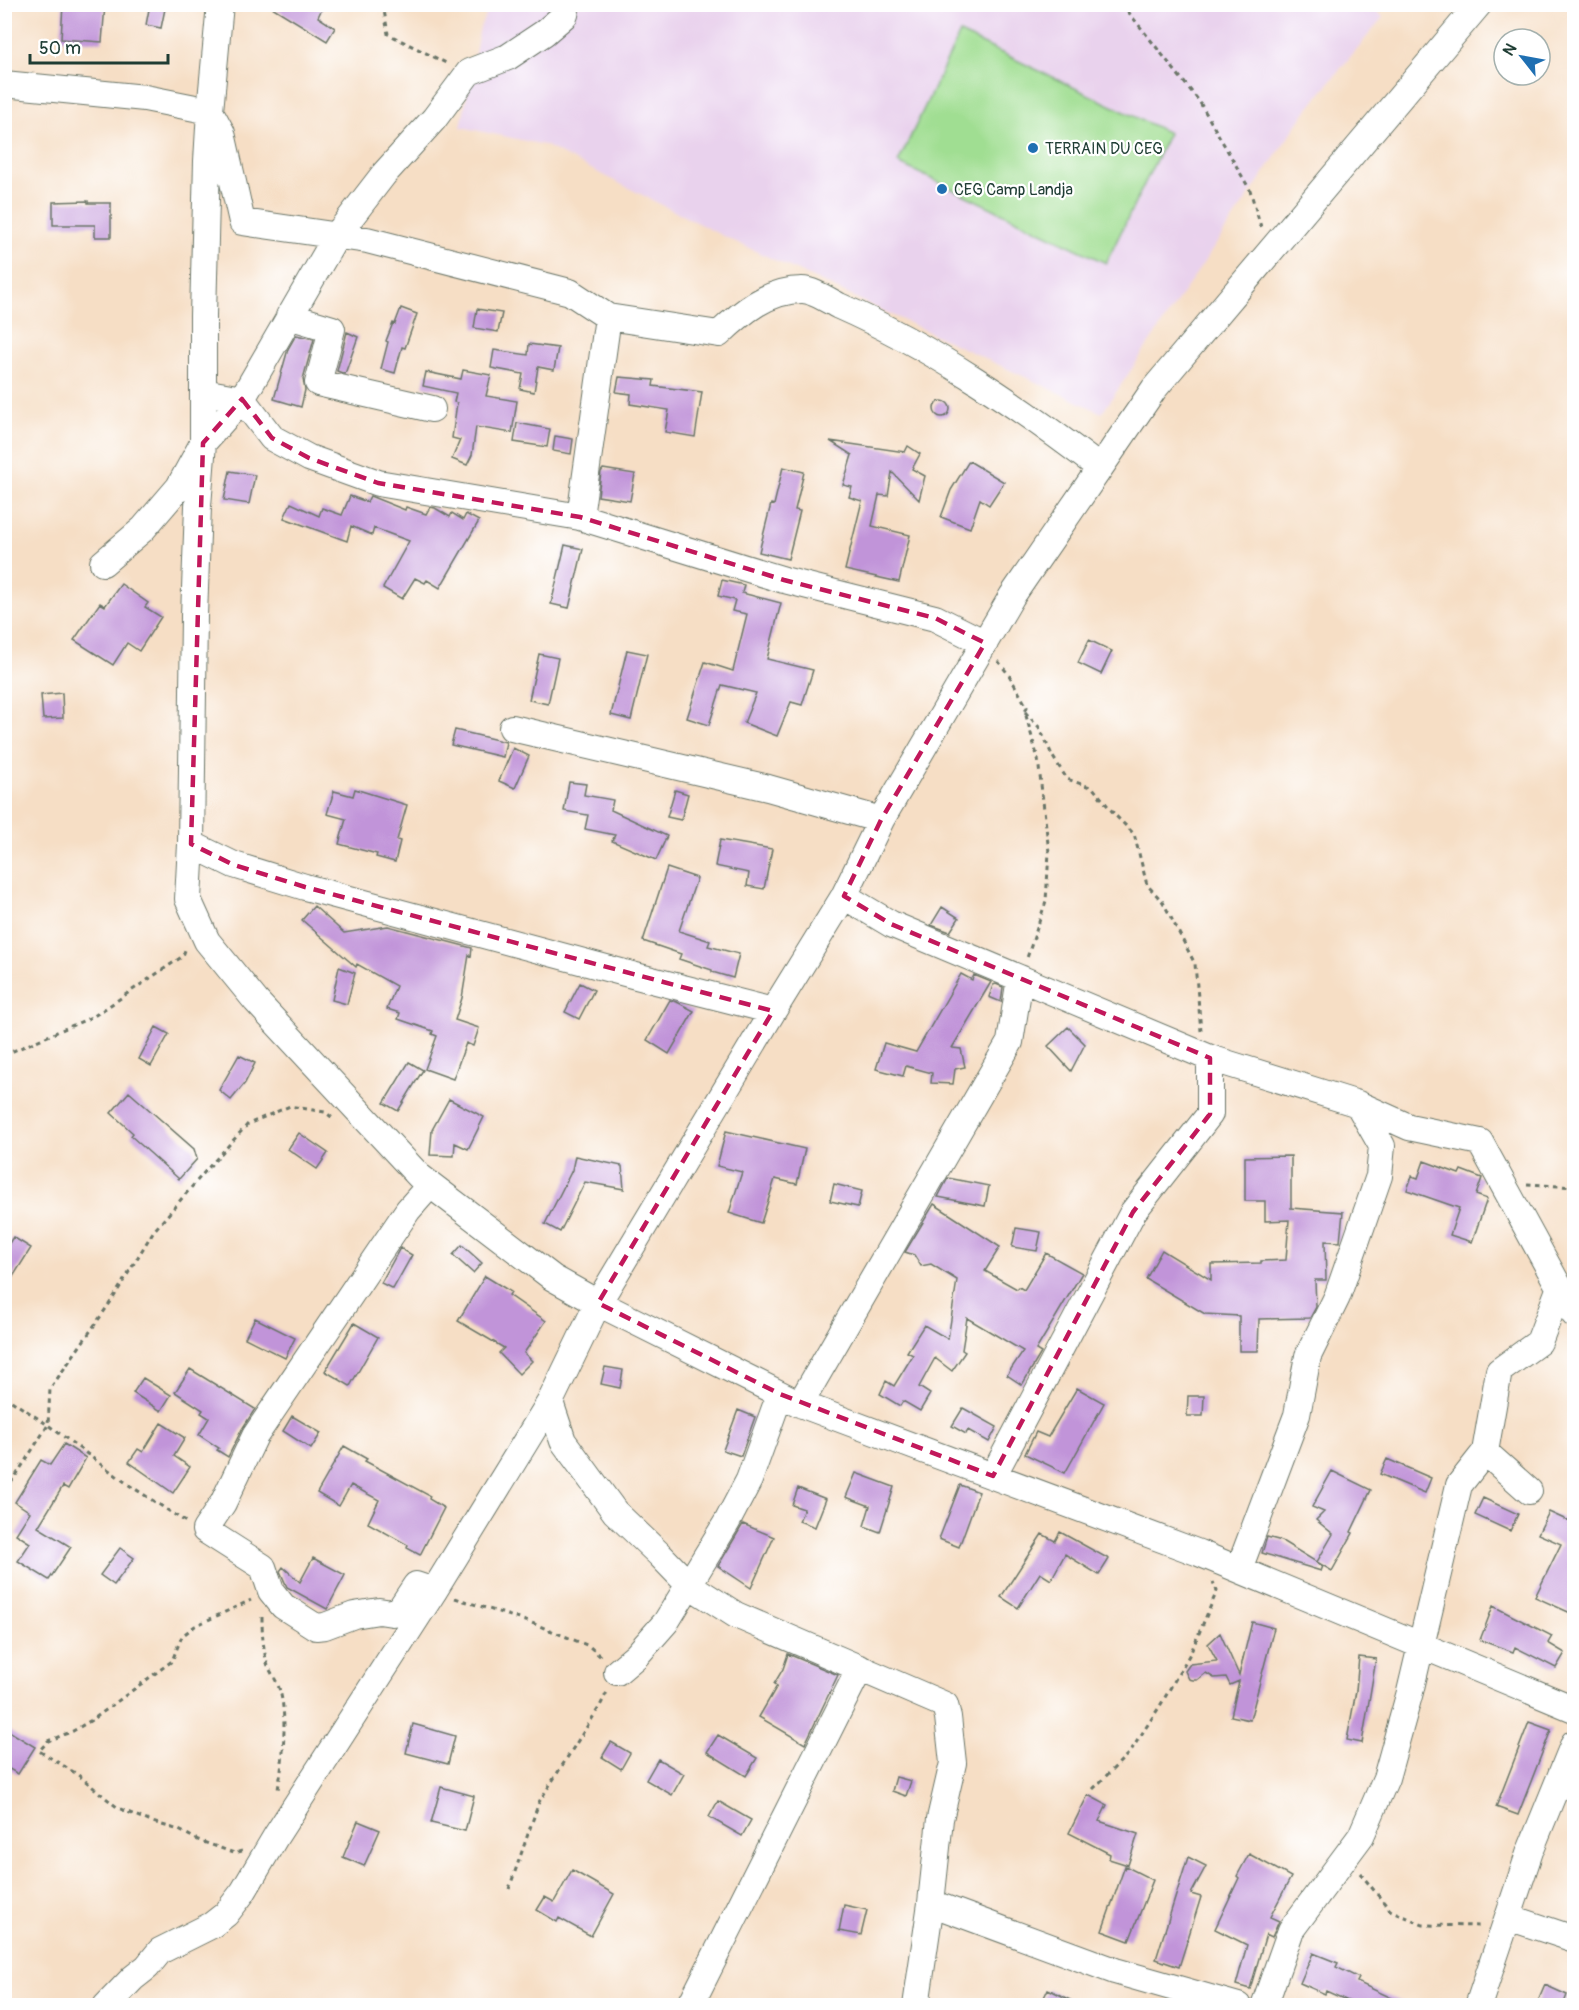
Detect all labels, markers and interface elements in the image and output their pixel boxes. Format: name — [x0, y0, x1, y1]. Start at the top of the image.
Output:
scale bar — [30, 27, 168, 65]
north arrow — [1492, 27, 1552, 87]
text: 50 m — [39, 37, 81, 60]
text: N — [1499, 40, 1521, 60]
place label: TERRAIN DU CEG — [1045, 139, 1163, 159]
marker: TERRAIN DU CEG — [1026, 141, 1040, 155]
place label: CEG Camp Landja — [954, 180, 1073, 200]
marker: CEG Camp Landja — [935, 182, 949, 196]

